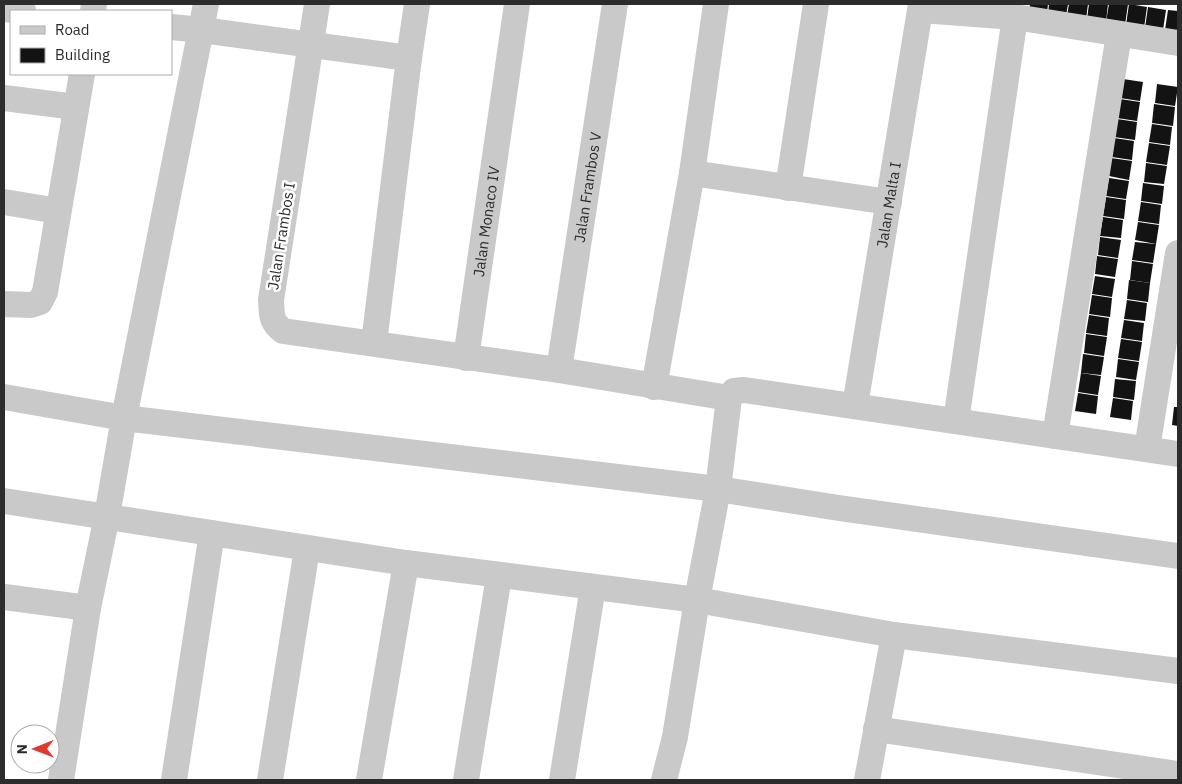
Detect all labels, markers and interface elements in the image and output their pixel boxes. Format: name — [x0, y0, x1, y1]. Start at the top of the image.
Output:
legend — [10, 10, 172, 75]
text: Road — [55, 20, 90, 39]
text: Building — [55, 45, 110, 64]
street label: Jalan Frambos V — [569, 131, 605, 244]
street label: Jalan Malta I — [872, 160, 904, 249]
street label: Jalan Monaco IV — [468, 165, 503, 278]
street label: Jalan Frambos I — [263, 181, 299, 291]
north arrow — [10, 724, 60, 774]
text: N — [13, 744, 31, 754]

